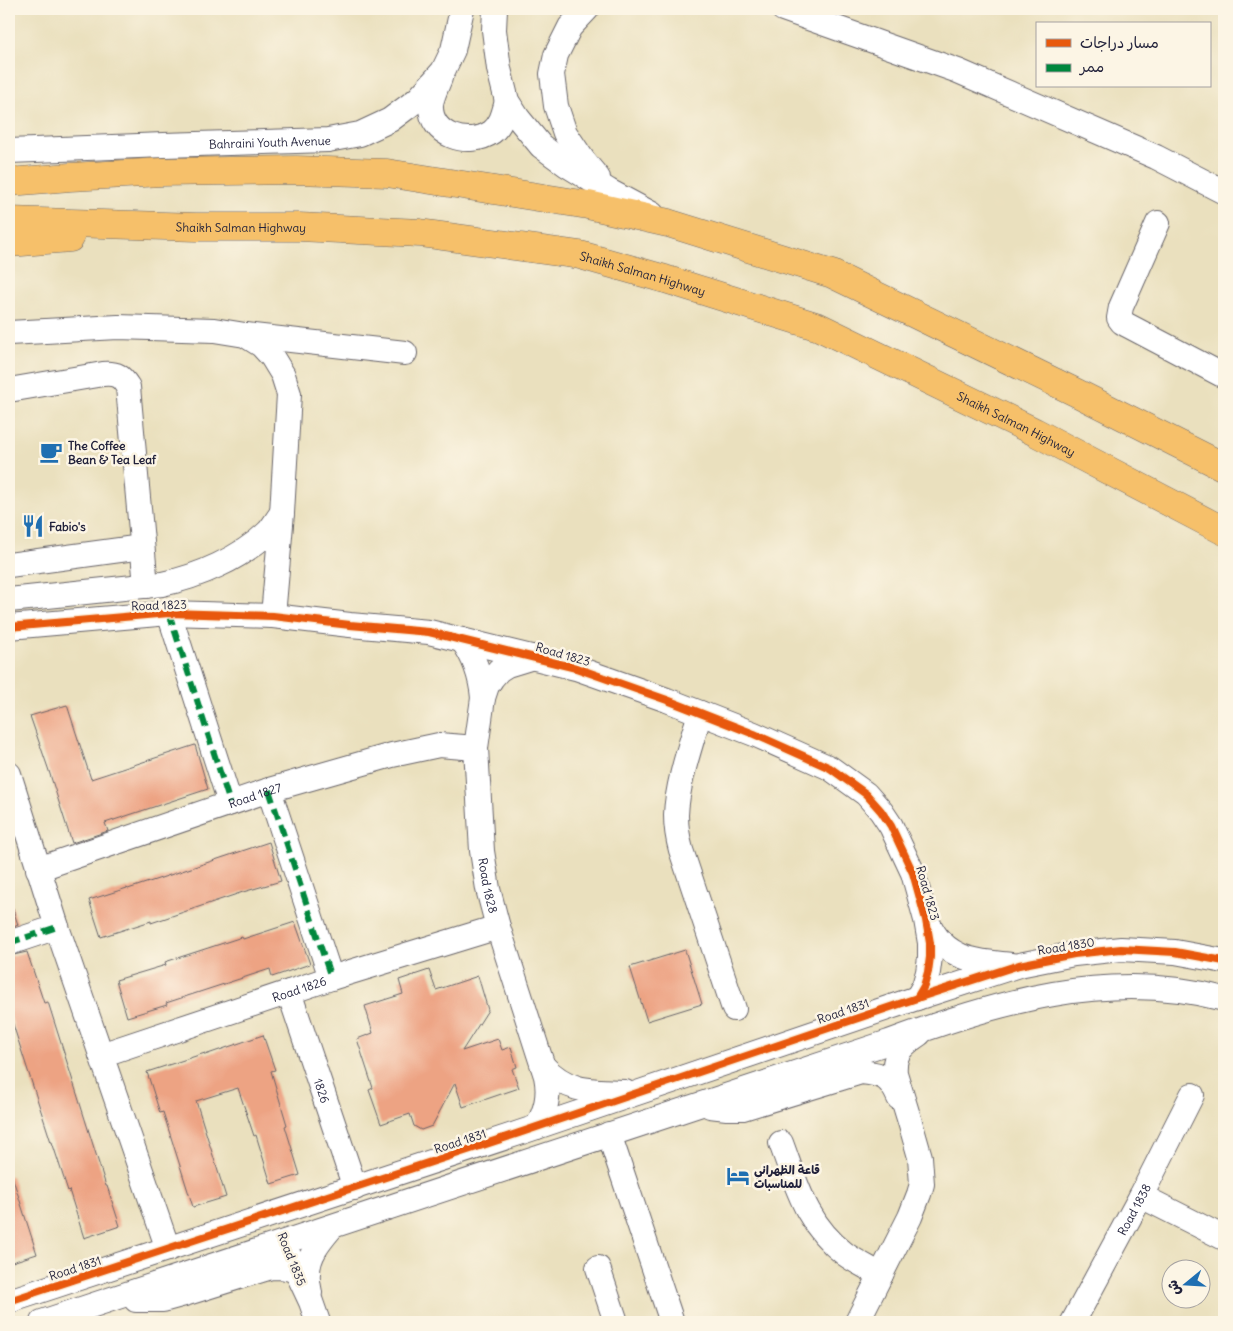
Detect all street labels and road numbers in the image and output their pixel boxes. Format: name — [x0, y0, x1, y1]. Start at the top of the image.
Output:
street label: Bahraini Youth Avenue — [209, 132, 331, 151]
street label: Shaikh Salman Highway — [175, 219, 307, 235]
street label: Shaikh Salman Highway — [578, 248, 707, 299]
street label: Shaikh Salman Highway — [955, 388, 1078, 459]
street label: Road 1823 — [131, 597, 187, 613]
street label: Road 1823 — [534, 639, 592, 669]
street label: Road 1827 — [226, 779, 283, 811]
street label: Road 1828 — [476, 857, 502, 915]
street label: Road 1823 — [913, 864, 943, 922]
street label: Road 1830 — [1036, 934, 1096, 958]
street label: Road 1826 — [270, 973, 328, 1005]
street label: Road 1831 — [815, 995, 871, 1027]
street label: 1826 — [311, 1076, 333, 1105]
street label: Road 1831 — [432, 1126, 488, 1156]
street label: Road 1838 — [1114, 1181, 1154, 1238]
street label: Road 1835 — [274, 1230, 310, 1288]
street label: Road 1831 — [47, 1253, 103, 1283]

